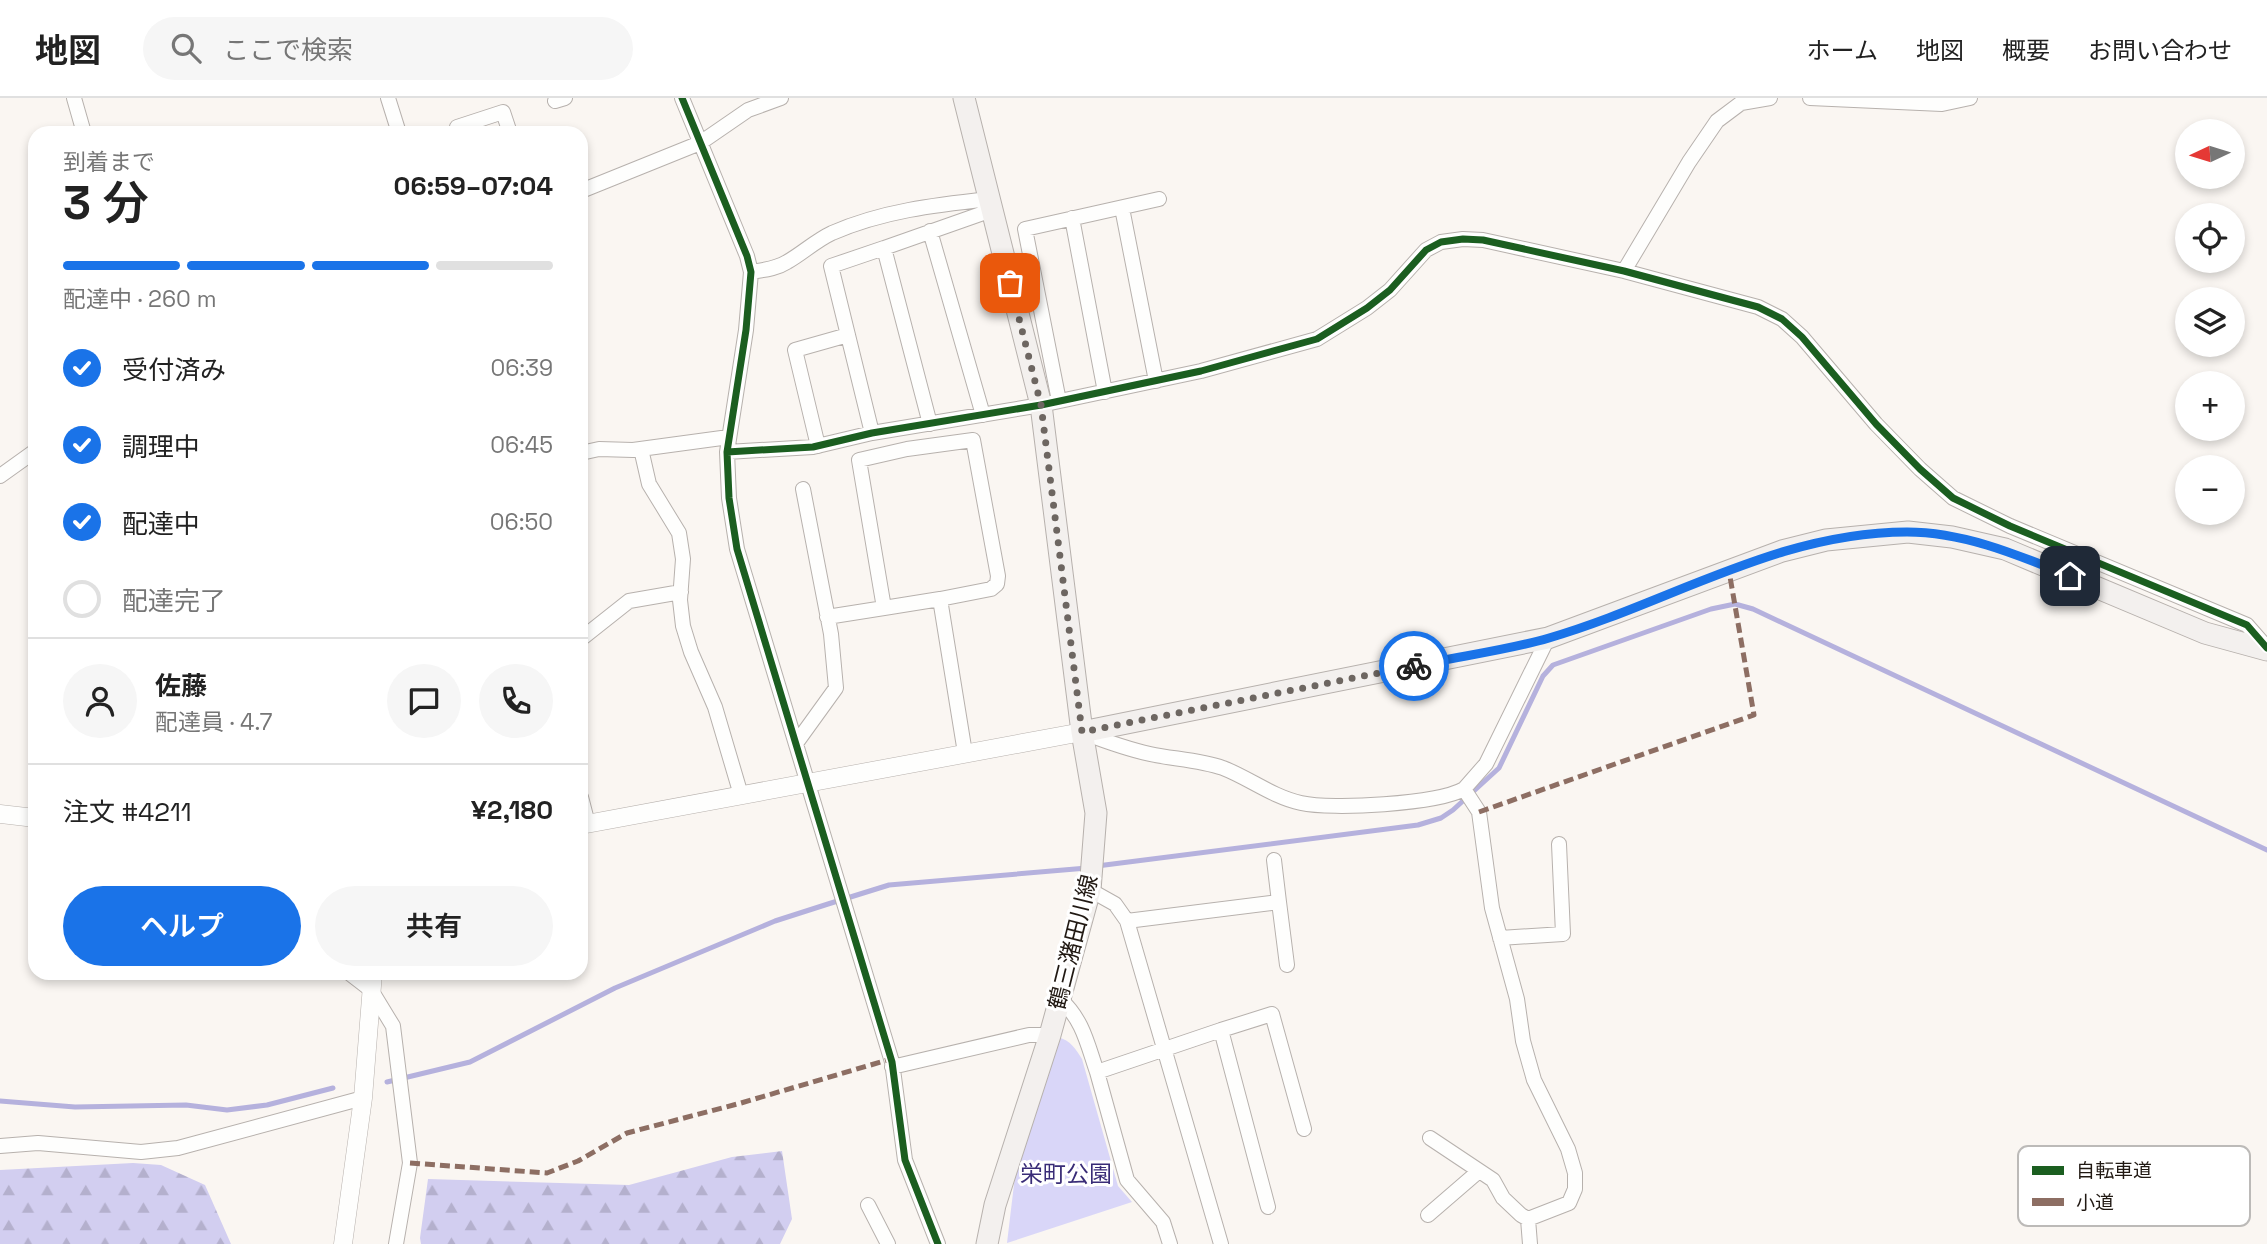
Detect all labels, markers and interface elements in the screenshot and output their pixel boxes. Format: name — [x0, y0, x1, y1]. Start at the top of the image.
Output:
search box — [143, 17, 633, 80]
icon: search — [167, 29, 205, 67]
text: 地図 — [35, 30, 101, 72]
text: ここで検索 — [223, 33, 353, 67]
text: ホーム — [1807, 35, 1878, 66]
text: 地図 — [1916, 35, 1964, 66]
text: 概要 — [2002, 35, 2050, 66]
text: お問い合わせ — [2088, 35, 2232, 66]
north arrow — [2175, 119, 2245, 189]
map controls — [2175, 119, 2245, 525]
text: 到着まで — [63, 147, 155, 177]
text: 06:59–07:04 — [394, 169, 553, 203]
text: 3 分 — [63, 174, 149, 232]
button: locate — [2175, 203, 2245, 273]
pin — [980, 253, 1040, 313]
icon: bag — [991, 264, 1029, 302]
text: 配達中 · 260 m — [63, 284, 217, 314]
button: layers — [2175, 287, 2245, 357]
icon: check — [63, 349, 101, 387]
text: 受付済み — [122, 353, 226, 387]
text: 06:39 — [490, 353, 553, 383]
button: + — [2175, 371, 2245, 441]
icon: check — [63, 426, 101, 464]
text: 調理中 — [122, 430, 200, 464]
text: 06:45 — [490, 430, 553, 460]
button: − — [2175, 455, 2245, 525]
icon: check — [63, 503, 101, 541]
text: 配達中 — [122, 507, 200, 541]
text: 06:50 — [490, 507, 553, 537]
pin — [2040, 546, 2100, 606]
icon: home — [2051, 557, 2089, 595]
text: 配達完了 — [122, 584, 226, 618]
courier — [1379, 631, 1449, 701]
icon: bike — [1395, 647, 1433, 685]
button: person — [63, 664, 137, 738]
button: chat — [387, 664, 461, 738]
button: phone — [479, 664, 553, 738]
text: 佐藤 — [155, 669, 207, 703]
text: 配達員 · 4.7 — [155, 707, 272, 737]
text: ¥2,180 — [471, 793, 553, 827]
text: 注文 #4211 — [63, 795, 192, 829]
street label: 鶴三潴田川線 — [1042, 871, 1104, 1013]
button: ヘルプ — [63, 886, 301, 966]
button: 共有 — [315, 886, 553, 966]
legend — [2018, 1146, 2250, 1226]
text: 自転車道 — [2076, 1158, 2152, 1183]
park label: 栄町公園 — [1020, 1159, 1112, 1189]
text: 小道 — [2076, 1190, 2114, 1215]

